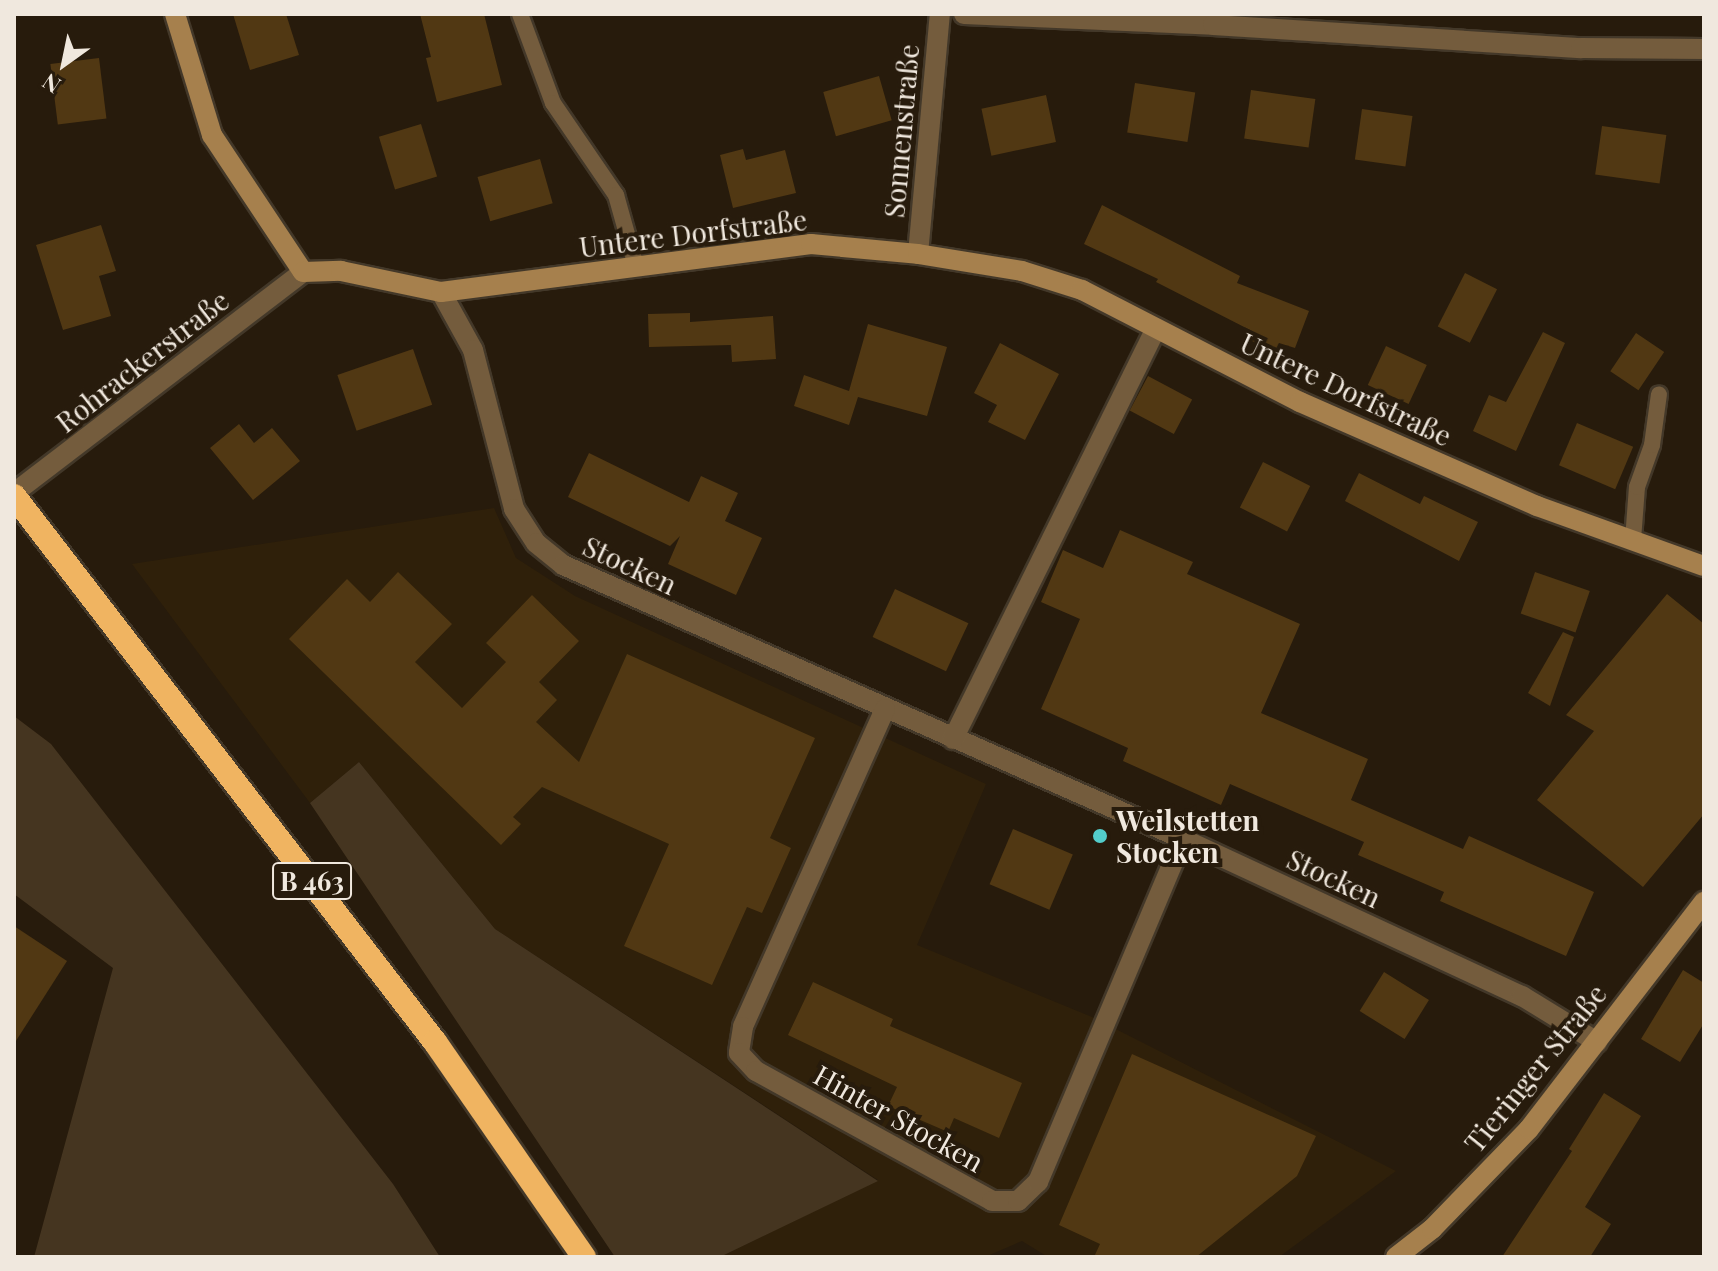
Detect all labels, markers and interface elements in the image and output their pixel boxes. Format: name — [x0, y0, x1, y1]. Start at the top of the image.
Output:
north arrow — [24, 24, 104, 104]
street label: Sonnenstraße — [877, 43, 925, 219]
text: N — [36, 67, 66, 101]
street label: Untere Dorfstraße — [577, 202, 809, 264]
street label: Rohrackerstraße — [49, 283, 235, 439]
street label: Untere Dorfstraße — [1235, 325, 1457, 453]
street label: Stocken — [578, 529, 682, 601]
place label: Weilstetten Stocken — [1116, 803, 1260, 869]
marker: Weilstetten Stocken — [1091, 827, 1109, 845]
street label: Stocken — [1282, 842, 1386, 914]
road number: B 463 — [270, 859, 354, 903]
street label: Tieringer Straße — [1457, 977, 1613, 1159]
street label: Hinter Stocken — [808, 1057, 990, 1179]

